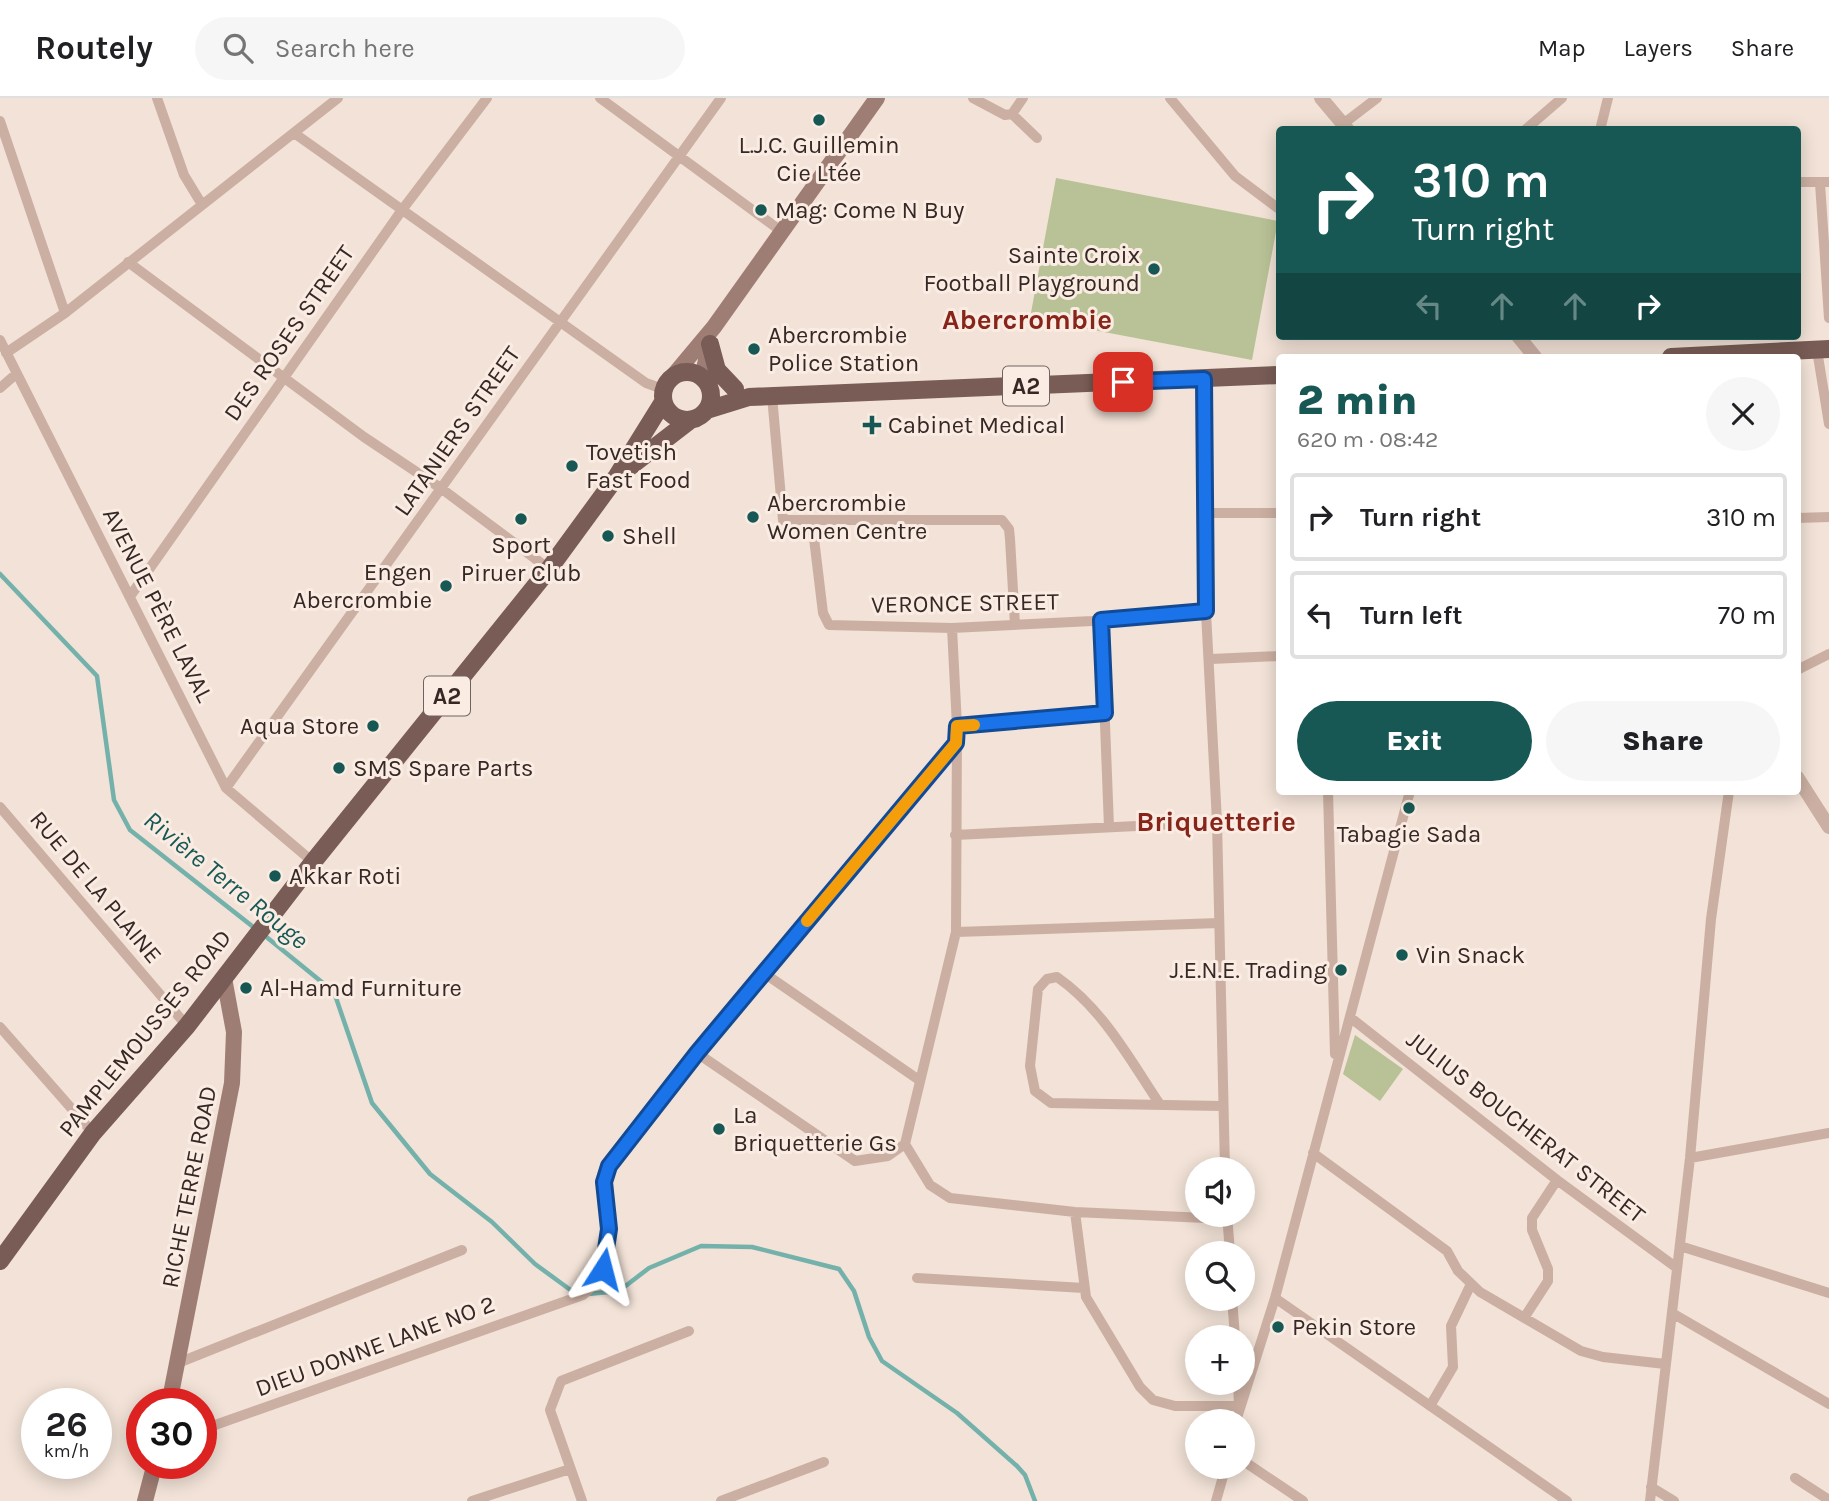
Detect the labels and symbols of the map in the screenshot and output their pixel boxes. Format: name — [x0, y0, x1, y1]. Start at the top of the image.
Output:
marker: L.J.C. Guillemin Cie Ltée — [811, 112, 827, 128]
place label: L.J.C. Guillemin Cie Ltée — [738, 131, 900, 187]
place label: Mag: Come N Buy — [775, 196, 964, 224]
marker: Mag: Come N Buy — [753, 202, 769, 218]
street label: DES ROSES STREET — [218, 240, 360, 426]
place label: Sainte Croix Football Playground — [923, 241, 1140, 297]
marker: Sainte Croix Football Playground — [1146, 261, 1162, 277]
district label: Abercrombie — [942, 303, 1112, 336]
place label: Abercrombie Police Station — [768, 321, 919, 377]
street label: LATANIERS STREET — [388, 341, 526, 521]
marker: Abercrombie Police Station — [746, 341, 762, 357]
pin — [1093, 352, 1153, 412]
road number: A2 — [1003, 366, 1049, 406]
place label: Cabinet Medical — [888, 411, 1065, 439]
marker: Cabinet Medical — [862, 415, 882, 435]
place label: Tovetish Fast Food — [586, 438, 691, 494]
marker: Tovetish Fast Food — [564, 458, 580, 474]
place label: Abercrombie Women Centre — [767, 489, 927, 545]
street label: AVENUE PÈRE LAVAL — [97, 503, 220, 707]
marker: Abercrombie Women Centre — [745, 509, 761, 525]
marker: Sport Piruer Club — [513, 511, 529, 527]
place label: Shell — [622, 522, 677, 550]
marker: Shell — [600, 528, 616, 544]
place label: Sport Piruer Club — [461, 531, 581, 587]
place label: Engen Abercrombie — [293, 558, 432, 614]
marker: Engen Abercrombie — [438, 578, 454, 594]
street label: VERONCE STREET — [871, 587, 1059, 619]
road number: A2 — [424, 676, 470, 716]
place label: Aqua Store — [240, 712, 359, 740]
marker: Aqua Store — [365, 718, 381, 734]
place label: SMS Spare Parts — [353, 754, 533, 782]
marker: SMS Spare Parts — [331, 760, 347, 776]
marker: Tabagie Sada — [1401, 800, 1417, 816]
water label: Rivière Terre Rouge — [137, 804, 315, 956]
street label: RUE DE LA PLAINE — [24, 805, 168, 969]
district label: Briquetterie — [1136, 805, 1296, 838]
place label: Tabagie Sada — [1337, 820, 1481, 848]
place label: Akkar Roti — [289, 862, 401, 890]
marker: Akkar Roti — [267, 868, 283, 884]
street label: PAMPLEMOUSSES ROAD — [53, 924, 237, 1142]
place label: Vin Snack — [1416, 941, 1525, 969]
marker: Vin Snack — [1394, 947, 1410, 963]
place label: J.E.N.E. Trading — [1170, 956, 1327, 984]
marker: J.E.N.E. Trading — [1333, 962, 1349, 978]
place label: Al-Hamd Furniture — [260, 974, 462, 1002]
marker: Al-Hamd Furniture — [238, 980, 254, 996]
street label: JULIUS BOUCHERAT STREET — [1401, 1025, 1651, 1229]
street label: RICHE TERRE ROAD — [156, 1084, 222, 1290]
place label: La Briquetterie Gs — [733, 1101, 897, 1157]
marker: La Briquetterie Gs — [711, 1121, 727, 1137]
position arrow — [566, 1232, 640, 1306]
street label: DIEU DONNE LANE NO 2 — [251, 1290, 499, 1402]
place label: Pekin Store — [1292, 1313, 1416, 1341]
marker: Pekin Store — [1270, 1319, 1286, 1335]
speed limit sign: 30 — [126, 1388, 217, 1479]

